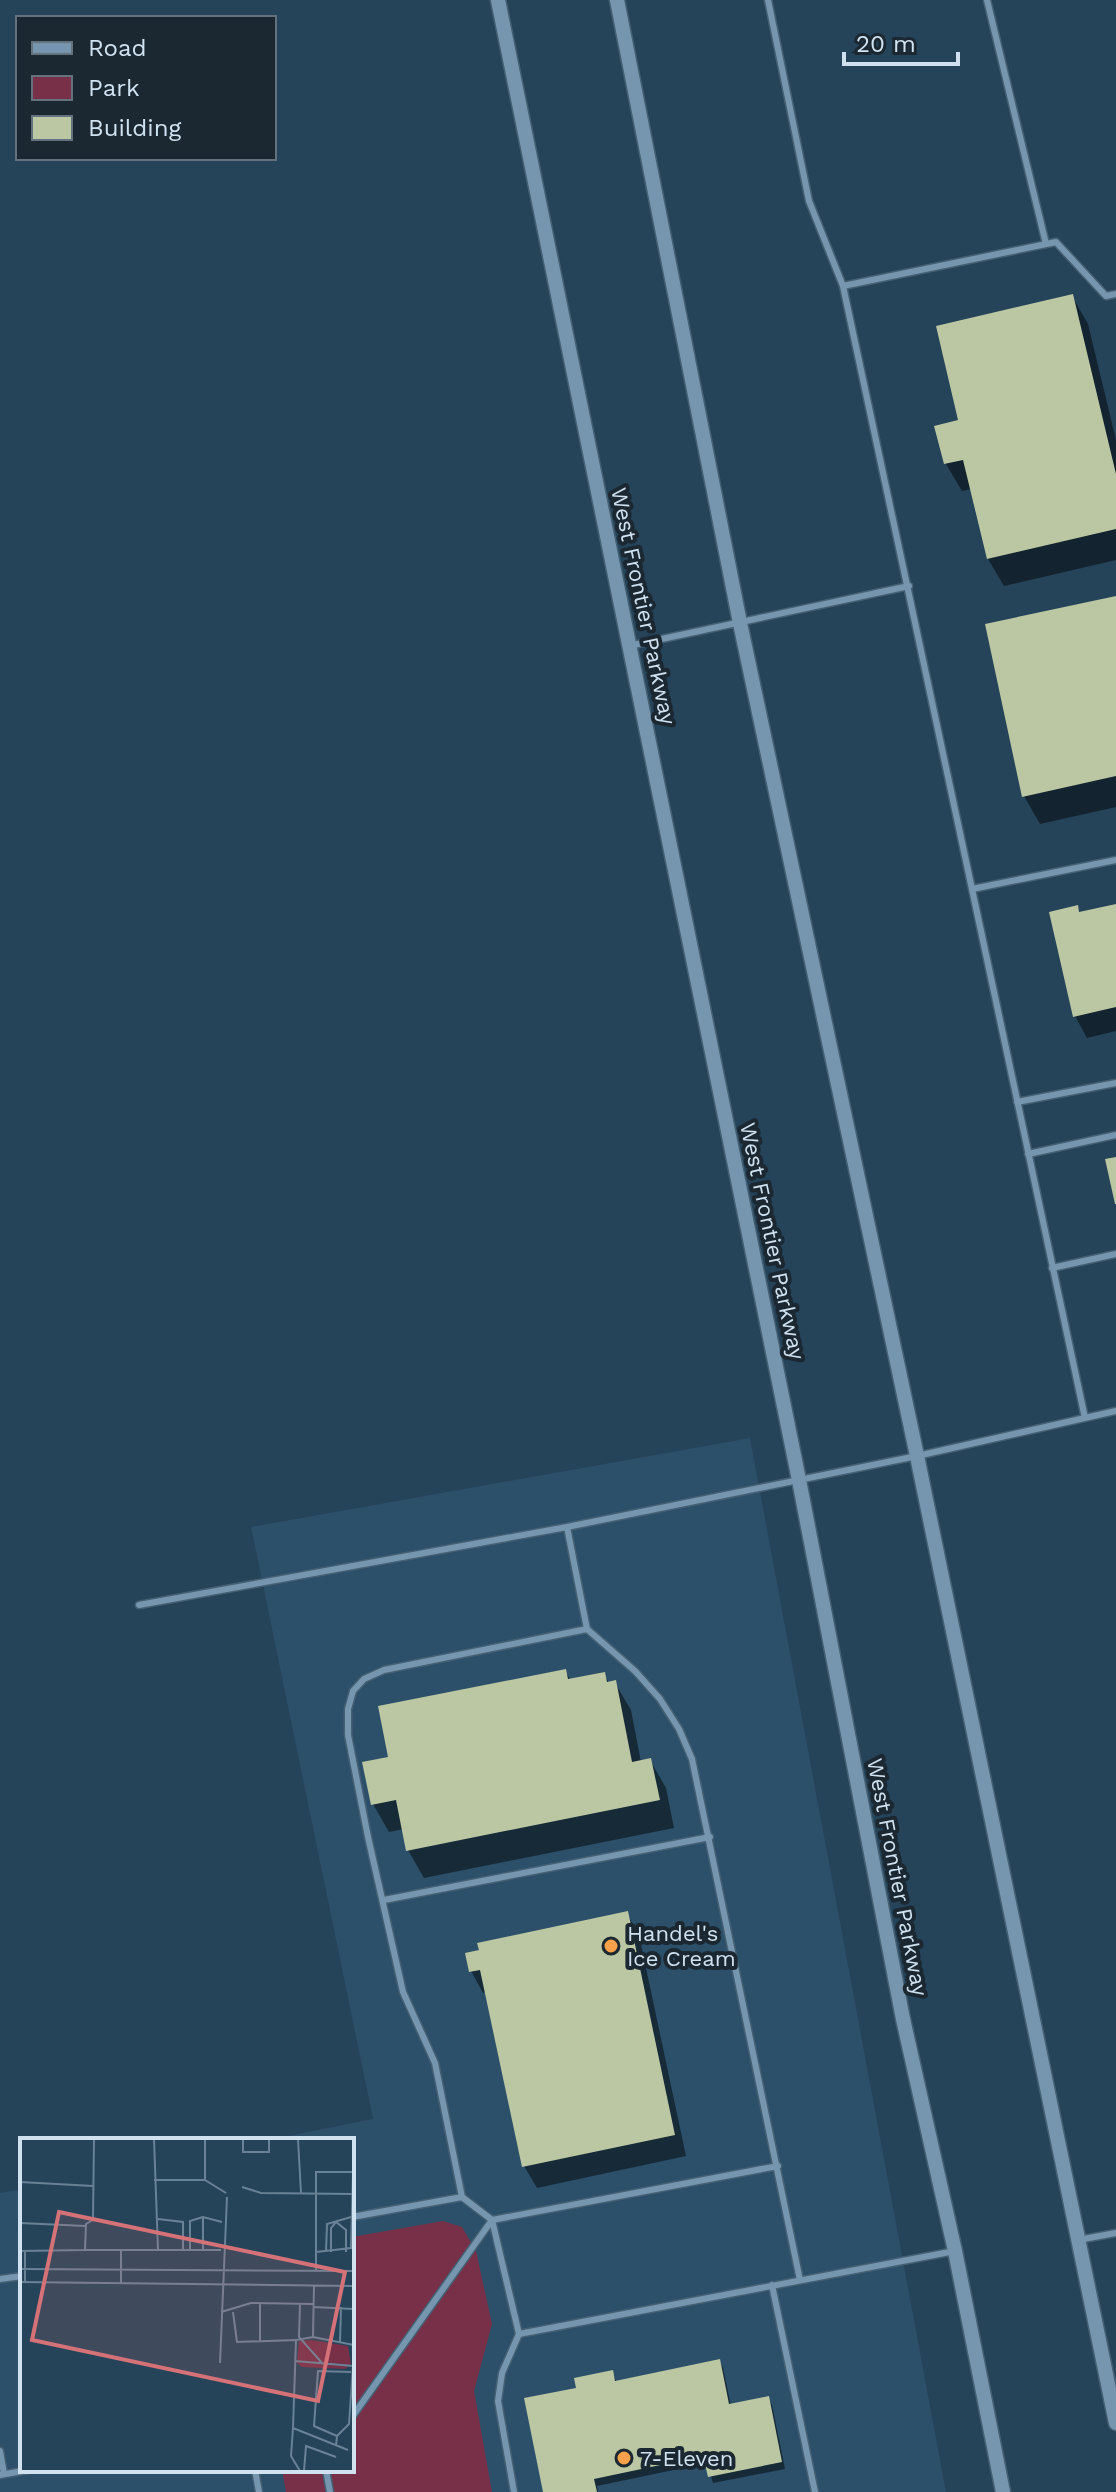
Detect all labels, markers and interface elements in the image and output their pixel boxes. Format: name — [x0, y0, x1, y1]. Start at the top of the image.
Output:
legend — [16, 16, 276, 160]
scale bar — [844, 16, 958, 66]
text: 20 m — [856, 30, 916, 58]
text: Road — [88, 34, 147, 62]
text: Park — [88, 74, 140, 102]
text: Building — [88, 114, 181, 142]
street label: West Frontier Parkway — [606, 485, 681, 727]
street label: West Frontier Parkway — [735, 1120, 810, 1362]
street label: West Frontier Parkway — [862, 1756, 933, 1999]
place label: Handel's Ice Cream — [627, 1921, 736, 1971]
marker: Handel's Ice Cream — [602, 1937, 620, 1955]
inset map — [20, 2138, 354, 2472]
place label: 7-Eleven — [640, 2446, 733, 2471]
marker: 7-Eleven — [615, 2449, 633, 2467]

